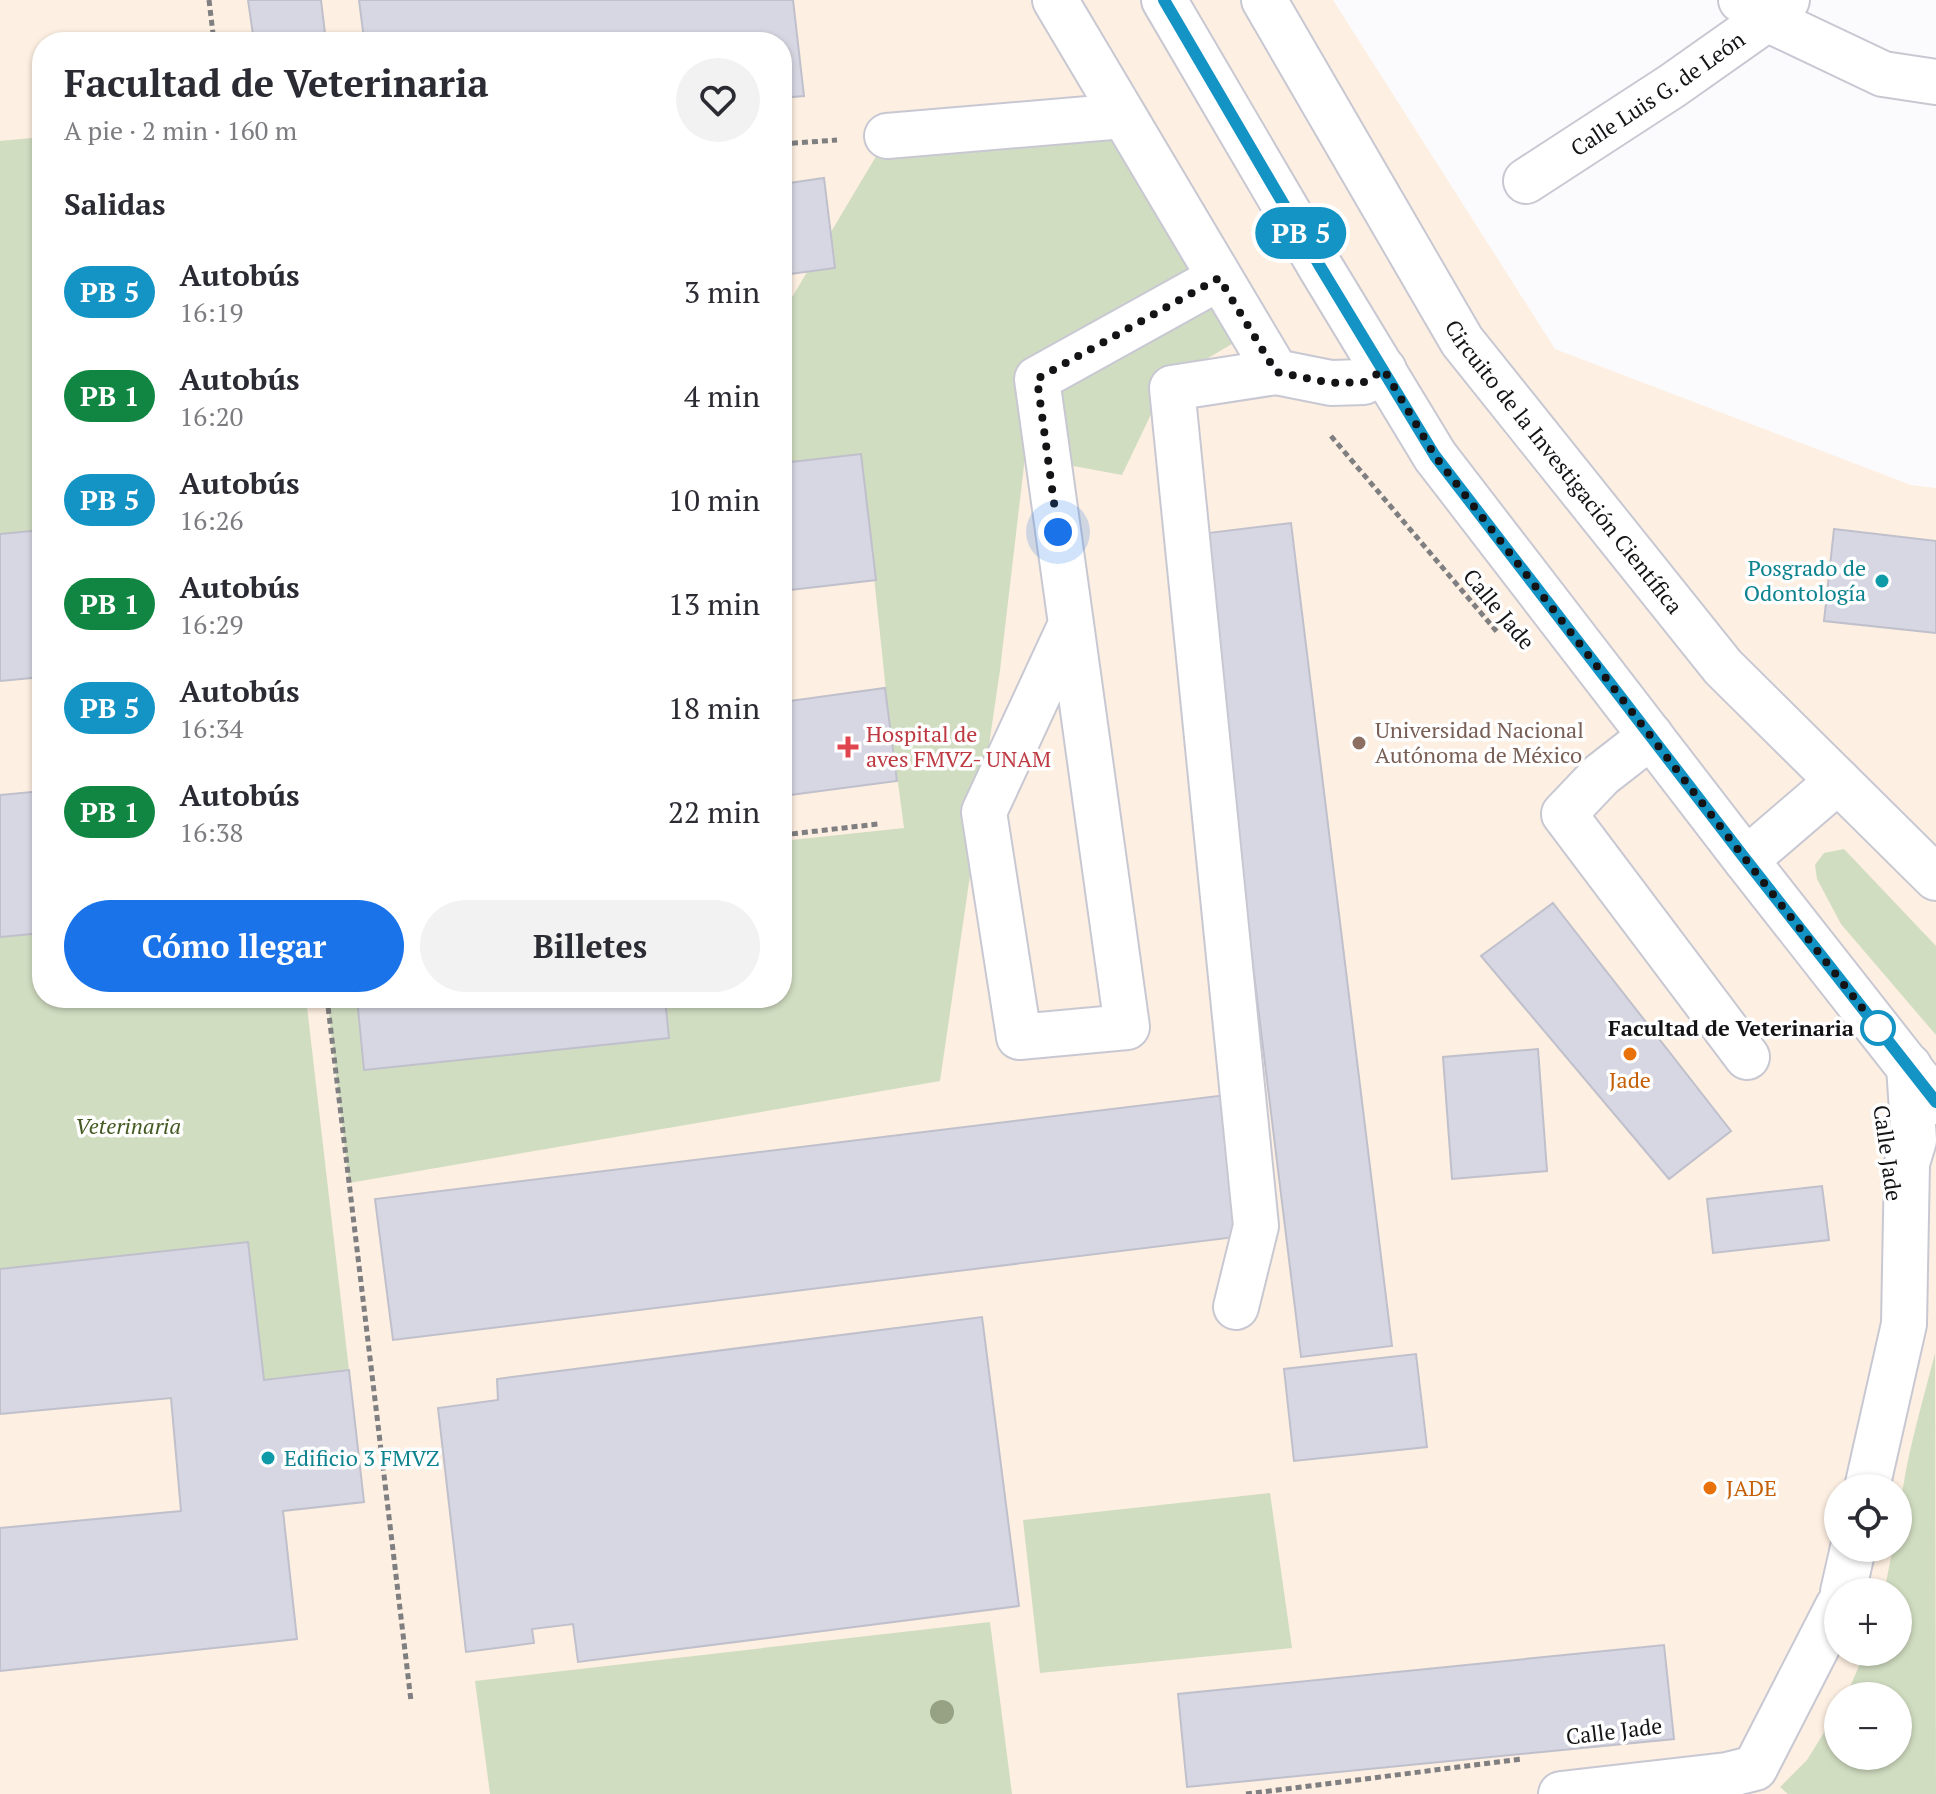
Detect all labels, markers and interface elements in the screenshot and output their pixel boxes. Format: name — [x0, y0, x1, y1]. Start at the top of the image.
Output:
street label: Calle Luis G. de León — [1565, 24, 1750, 162]
text: Facultad de Veterinaria — [64, 58, 489, 108]
button: heart — [676, 58, 760, 142]
text: A pie · 2 min · 160 m — [64, 113, 297, 147]
text: Salidas — [64, 184, 166, 224]
line badge: PB 5 — [1245, 207, 1357, 259]
text: PB 5 — [1271, 214, 1331, 251]
text: Autobús — [179, 255, 300, 295]
text: 3 min — [684, 272, 760, 312]
text: PB 5 — [80, 273, 139, 310]
text: 16:19 — [179, 295, 243, 329]
street label: Circuito de la Investigación Científica — [1439, 314, 1690, 620]
text: Autobús — [179, 359, 300, 399]
text: 4 min — [684, 376, 760, 416]
text: PB 1 — [80, 377, 139, 414]
text: 16:20 — [179, 399, 243, 433]
text: Autobús — [179, 463, 300, 503]
text: 10 min — [668, 480, 760, 520]
text: PB 5 — [80, 481, 139, 518]
text: 16:26 — [179, 503, 243, 537]
your location — [1038, 512, 1078, 552]
place label: Posgrado de Odontología — [1744, 553, 1866, 607]
street label: Calle Jade — [1457, 562, 1542, 655]
text: Autobús — [179, 567, 300, 607]
marker: Posgrado de Odontología — [1873, 572, 1891, 590]
text: 13 min — [668, 584, 760, 624]
text: PB 1 — [80, 585, 139, 622]
text: 16:29 — [179, 607, 243, 641]
text: Autobús — [179, 671, 300, 711]
text: 18 min — [668, 688, 760, 728]
text: PB 5 — [80, 689, 139, 726]
text: 16:34 — [179, 711, 243, 745]
place label: Universidad Nacional Autónoma de México — [1375, 715, 1584, 769]
place label: Hospital de aves FMVZ- UNAM — [866, 719, 1051, 773]
marker: Universidad Nacional Autónoma de México — [1350, 734, 1368, 752]
marker: Hospital de aves FMVZ- UNAM — [837, 736, 859, 758]
text: Autobús — [179, 775, 300, 815]
text: 22 min — [668, 792, 760, 832]
text: PB 1 — [80, 793, 139, 830]
text: 16:38 — [179, 815, 243, 849]
button: Cómo llegar — [64, 900, 404, 992]
button: Billetes — [420, 900, 760, 992]
marker: Facultad de Veterinaria — [1861, 1011, 1895, 1045]
place label: Facultad de Veterinaria — [1608, 1013, 1854, 1042]
marker: Jade — [1621, 1045, 1639, 1063]
place label: Jade — [1609, 1065, 1651, 1094]
street label: Calle Jade — [1867, 1103, 1910, 1203]
park label: Veterinaria — [75, 1111, 181, 1140]
place label: Edificio 3 FMVZ — [284, 1443, 439, 1472]
marker: Edificio 3 FMVZ — [259, 1449, 277, 1467]
place label: JADE — [1726, 1473, 1777, 1502]
map controls — [1824, 1474, 1912, 1770]
button: locate — [1824, 1474, 1912, 1562]
marker: JADE — [1701, 1479, 1719, 1497]
button: + — [1824, 1578, 1912, 1666]
button: − — [1824, 1682, 1912, 1770]
street label: Calle Jade — [1564, 1710, 1664, 1751]

